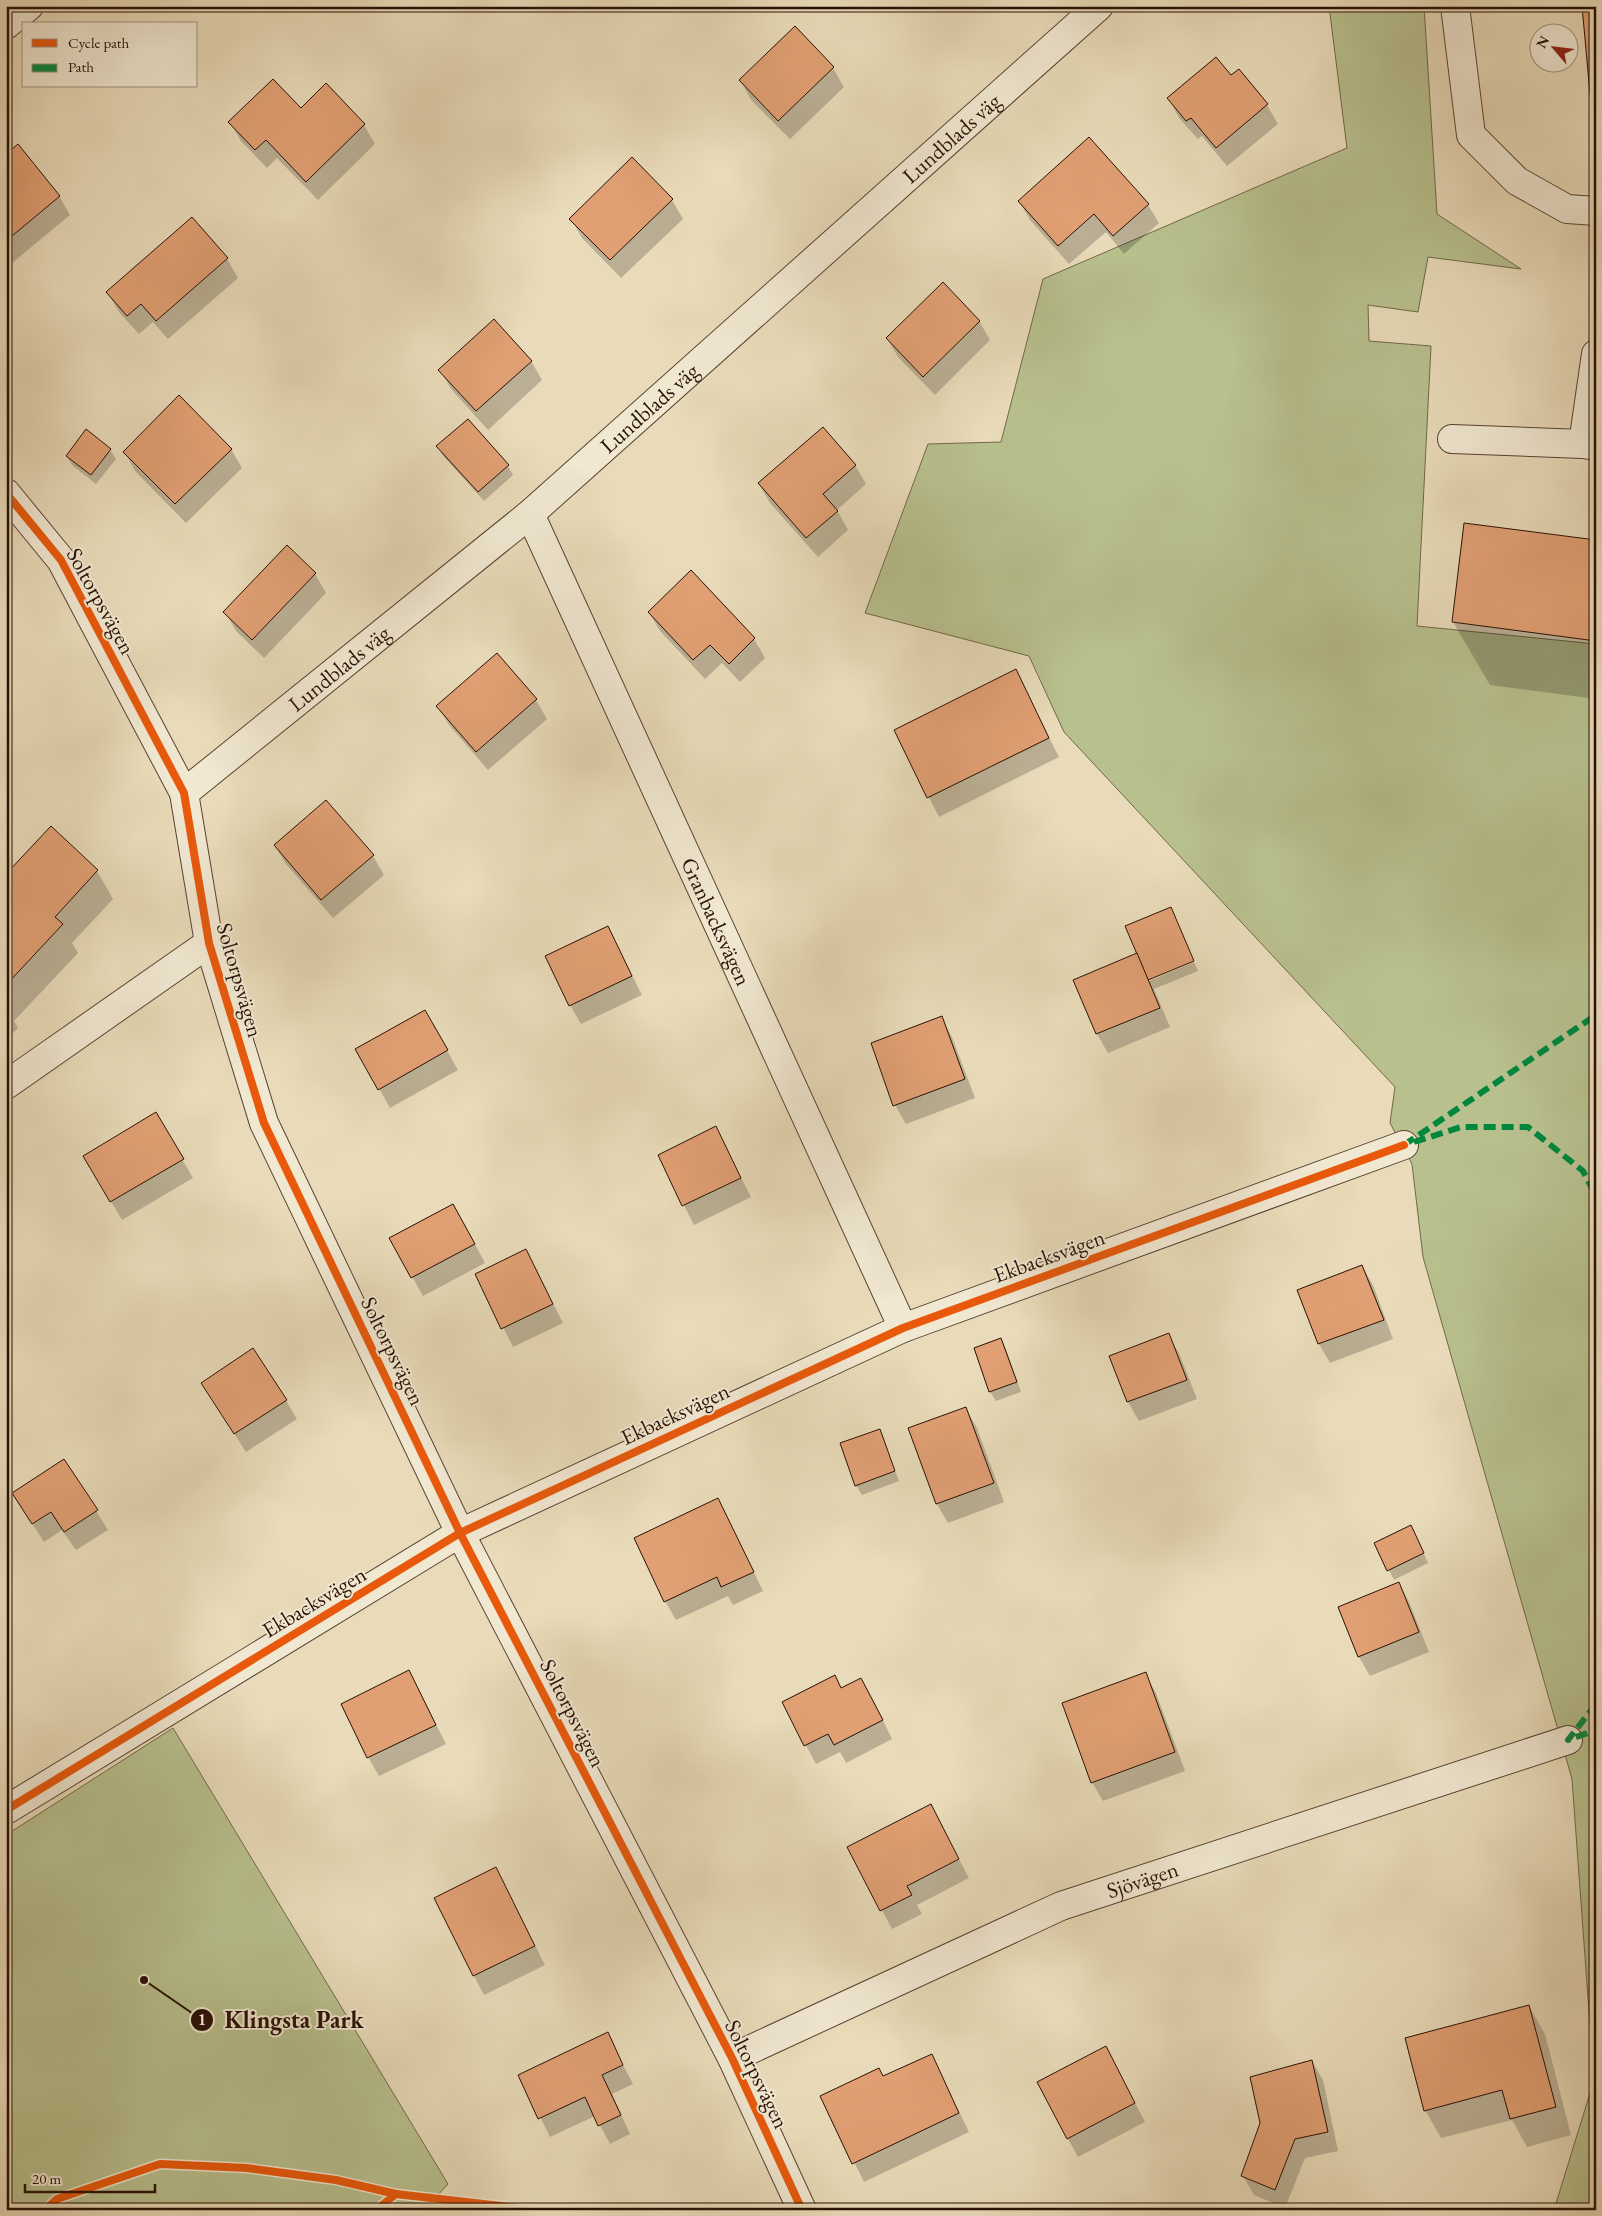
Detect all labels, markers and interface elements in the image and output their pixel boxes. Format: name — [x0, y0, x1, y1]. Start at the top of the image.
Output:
legend — [22, 22, 198, 88]
north arrow — [1530, 22, 1580, 72]
text: N — [1532, 32, 1553, 51]
text: Cycle path — [68, 33, 130, 52]
text: Path — [68, 57, 94, 76]
street label: Lundblads väg — [896, 86, 1007, 190]
street label: Lundblads väg — [594, 356, 705, 459]
street label: Soltorpsvägen — [60, 543, 142, 660]
street label: Lundblads väg — [282, 618, 396, 718]
street label: Granbacksvägen — [675, 853, 759, 990]
street label: Soltorpsvägen — [210, 919, 270, 1041]
street label: Ekbacksvägen — [989, 1222, 1109, 1290]
street label: Soltorpsvägen — [354, 1292, 432, 1411]
street label: Ekbacksvägen — [616, 1376, 734, 1452]
street label: Ekbacksvägen — [257, 1559, 372, 1644]
street label: Soltorpsvägen — [533, 1654, 613, 1772]
street label: Sjövägen — [1103, 1854, 1182, 1905]
callout: Klingsta Park — [189, 2000, 374, 2039]
text: Klingsta Park — [224, 2004, 364, 2036]
text: 1 — [198, 2010, 206, 2029]
street label: Soltorpsvägen — [718, 2015, 796, 2134]
scale bar — [25, 2161, 155, 2193]
text: 20 m — [32, 2169, 61, 2188]

